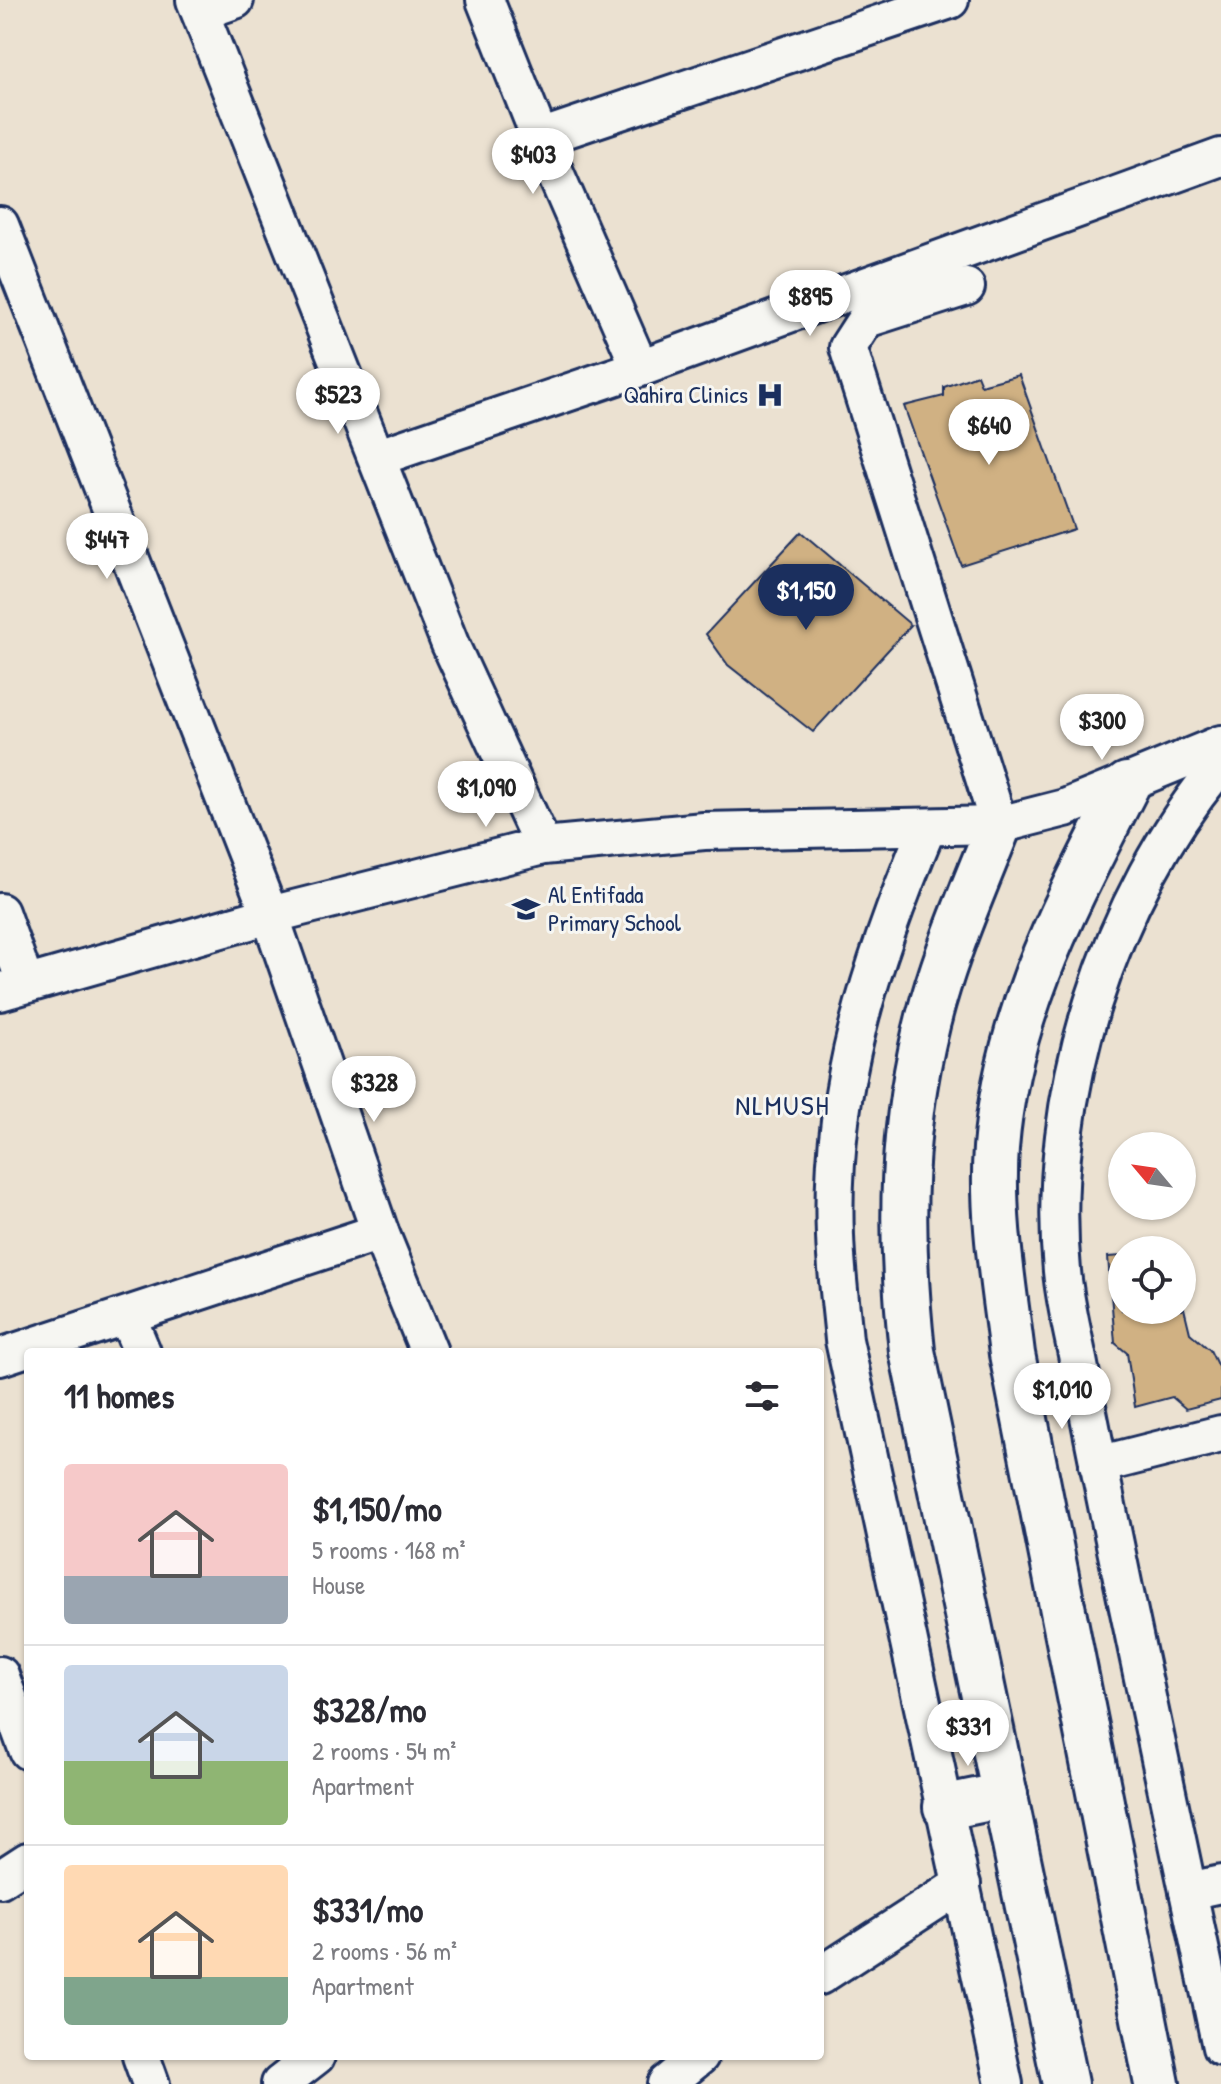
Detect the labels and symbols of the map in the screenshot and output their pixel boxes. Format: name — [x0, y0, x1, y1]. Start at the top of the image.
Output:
pin: $403 — [486, 128, 580, 196]
pin: $895 — [763, 270, 857, 338]
pin: $523 — [291, 368, 385, 436]
place label: Qahira Clinics — [624, 378, 748, 410]
hospital icon: Qahira Clinics — [755, 380, 785, 410]
pin: $640 — [942, 399, 1036, 467]
pin: $447 — [60, 513, 154, 581]
pin: $1,150 — [741, 564, 871, 632]
pin: $300 — [1055, 694, 1149, 762]
pin: $1,090 — [421, 761, 551, 829]
place label: Al Entifada Primary School — [548, 878, 682, 938]
school or university icon: Al Entifada Primary School — [511, 894, 541, 924]
pin: $328 — [327, 1056, 421, 1124]
district label: NLMUSH — [735, 1086, 831, 1124]
north arrow — [1108, 1132, 1196, 1220]
pin: $1,010 — [997, 1363, 1127, 1431]
pin: $331 — [921, 1700, 1015, 1768]

